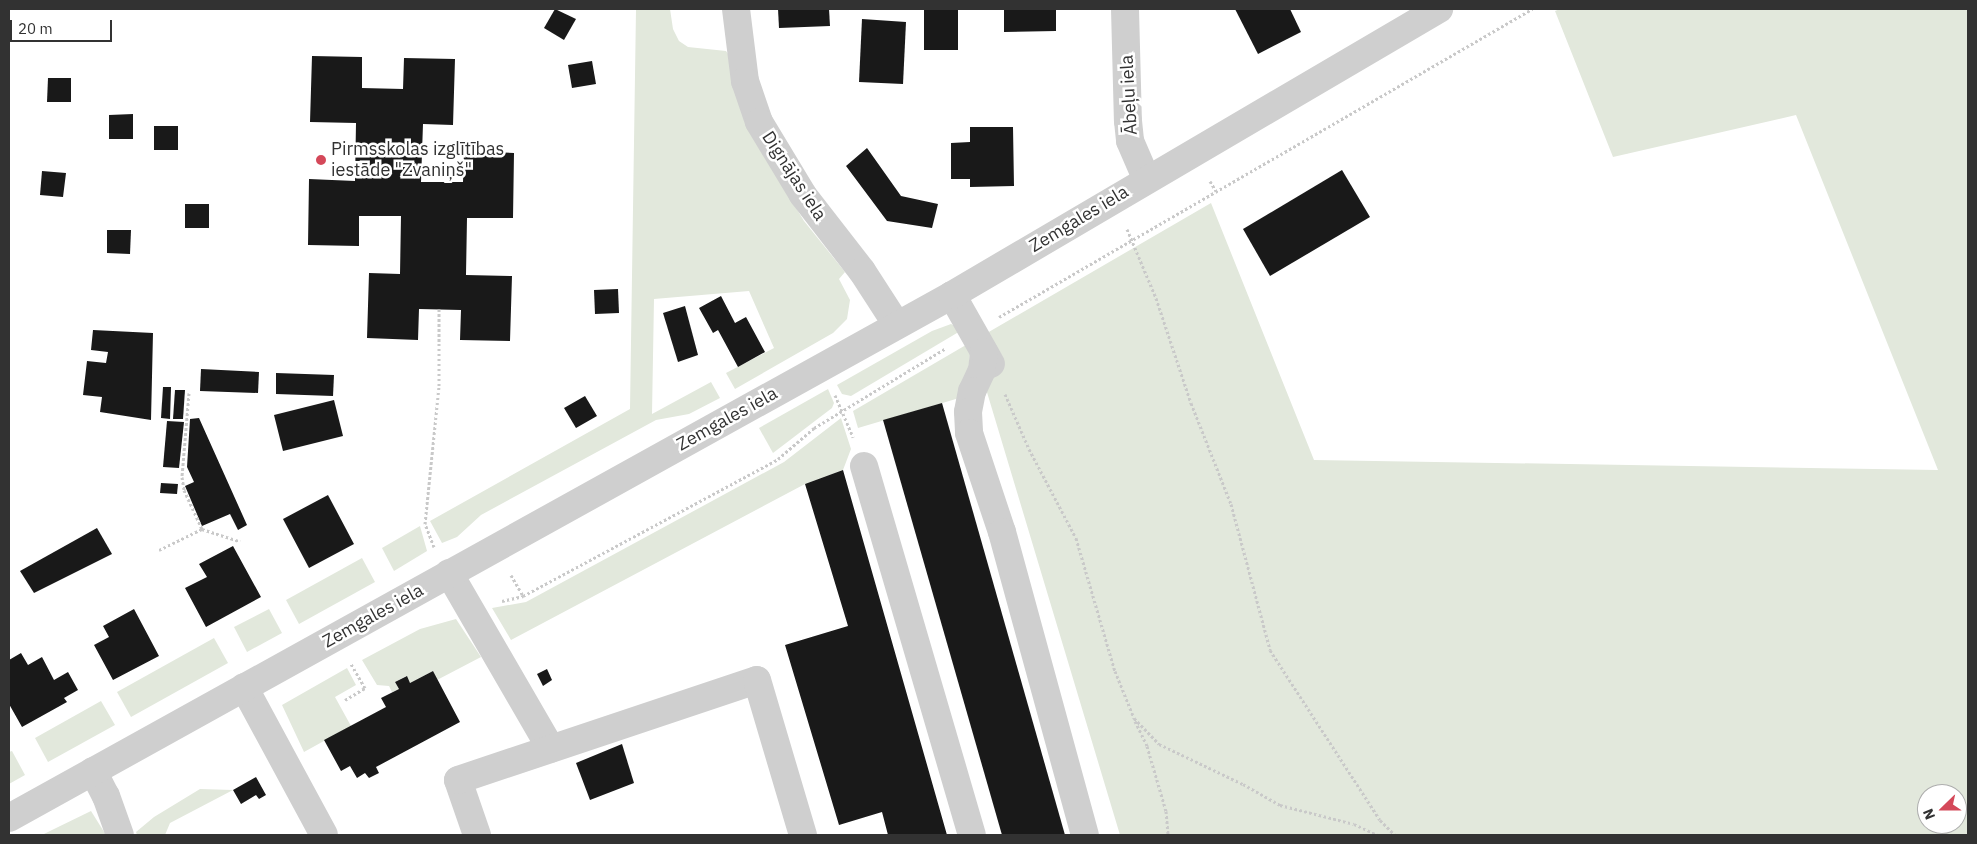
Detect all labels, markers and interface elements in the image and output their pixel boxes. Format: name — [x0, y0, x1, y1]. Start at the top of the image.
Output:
scale bar — [12, 10, 115, 42]
text: 20 m — [18, 19, 53, 38]
street label: Ābeļu iela — [1116, 54, 1142, 136]
street label: Dignājas iela — [757, 127, 831, 225]
place label: Pirmsskolas izglītības iestāde "Zvaniņš" — [331, 139, 504, 182]
marker: Pirmsskolas izglītības iestāde "Zvaniņš" — [315, 154, 327, 166]
street label: Zemgales iela — [1026, 181, 1132, 257]
street label: Zemgales iela — [673, 382, 781, 456]
street label: Zemgales iela — [319, 579, 427, 653]
north arrow — [1917, 784, 1967, 834]
text: N — [1919, 806, 1939, 822]

